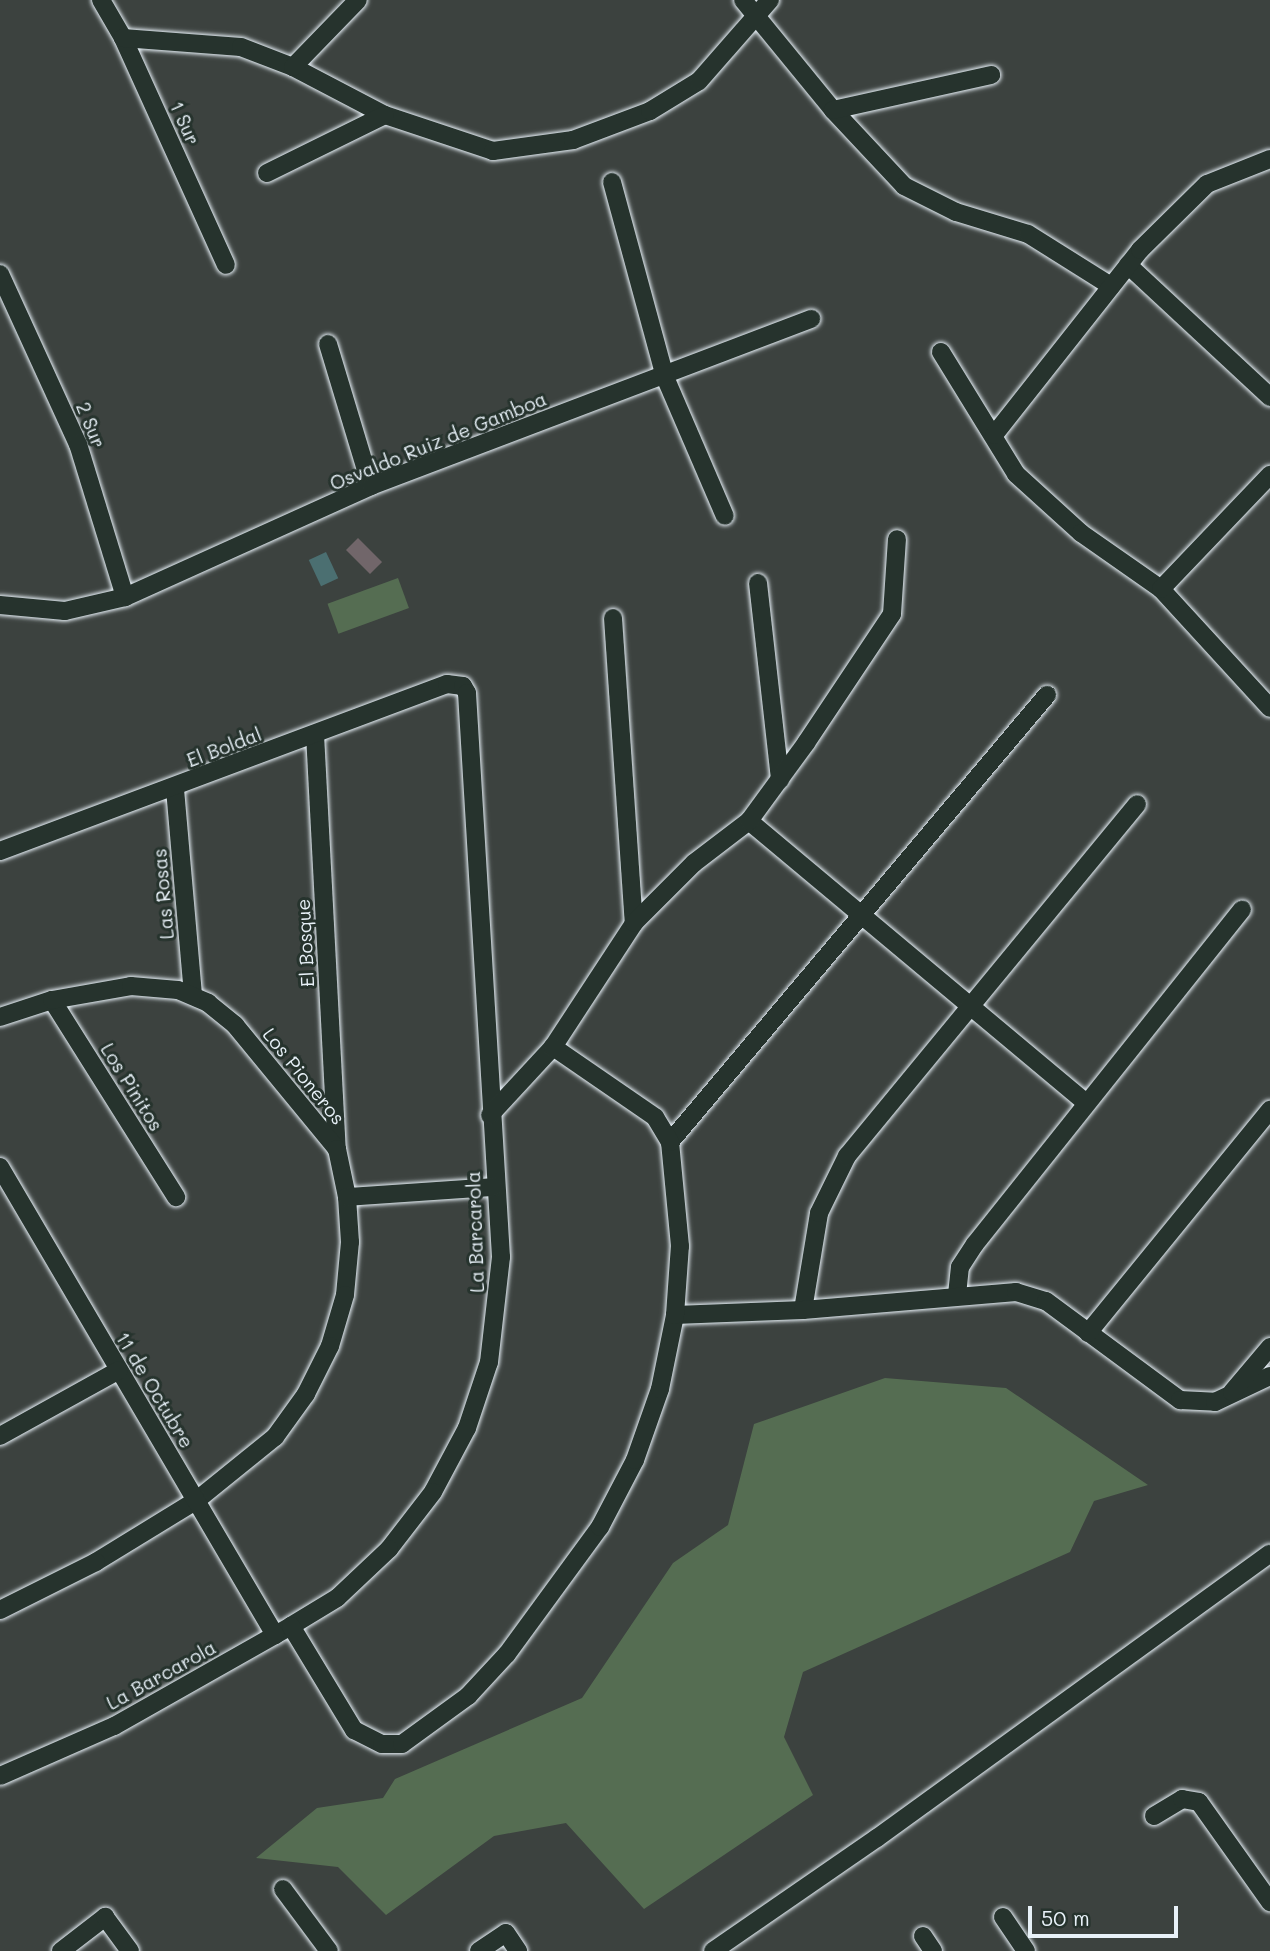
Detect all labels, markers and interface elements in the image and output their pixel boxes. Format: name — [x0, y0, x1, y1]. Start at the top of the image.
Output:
street label: 1 Sur — [165, 98, 205, 148]
street label: Osvaldo Ruiz de Gamboa — [326, 387, 550, 495]
street label: 2 Sur — [72, 399, 110, 451]
street label: El Boldal — [183, 722, 265, 772]
street label: Las Rosas — [148, 848, 178, 940]
street label: El Bosque — [291, 898, 319, 988]
street label: Los Pioneros — [258, 1023, 350, 1129]
street label: Los Pinitos — [96, 1039, 168, 1135]
street label: La Barcarola — [461, 1171, 489, 1293]
street label: 11 de Octubre — [111, 1328, 199, 1452]
street label: La Barcarola — [102, 1636, 220, 1714]
scale bar — [1032, 1892, 1182, 1936]
text: 50 m — [1041, 1904, 1090, 1931]

